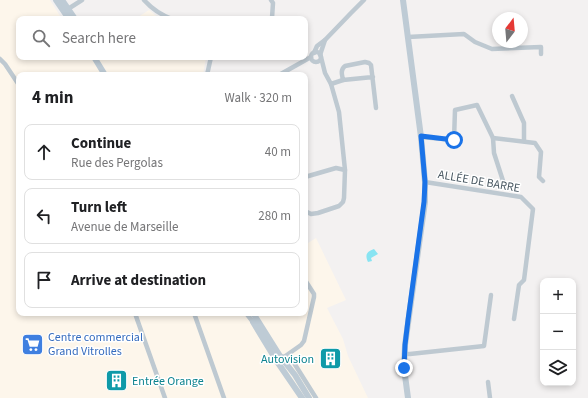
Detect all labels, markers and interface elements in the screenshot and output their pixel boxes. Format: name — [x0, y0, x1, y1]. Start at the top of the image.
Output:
north arrow — [492, 12, 528, 48]
search box — [16, 16, 308, 60]
icon: search — [30, 27, 52, 49]
text: Search here — [62, 28, 136, 49]
text: 4 min — [32, 86, 73, 110]
text: Walk · 320 m — [224, 89, 292, 107]
route start — [445, 131, 463, 149]
text: Continue — [71, 133, 131, 154]
icon: ahead — [33, 141, 55, 163]
text: 40 m — [265, 143, 291, 161]
text: Rue des Pergolas — [71, 154, 163, 172]
street label: ALLÉE DE BARRE — [437, 166, 521, 197]
text: Turn left — [71, 197, 127, 218]
icon: left — [33, 205, 55, 227]
text: 280 m — [258, 207, 291, 225]
text: Avenue de Marseille — [71, 218, 179, 236]
icon: arrive — [33, 269, 55, 291]
text: Arrive at destination — [71, 270, 206, 291]
map controls — [540, 278, 576, 386]
button: + — [540, 278, 576, 314]
button: − — [540, 314, 576, 350]
place label: Centre commercial Grand Vitrolles — [48, 329, 143, 360]
supermarket icon: Centre commercial Grand Vitrolles — [19, 331, 45, 357]
building icon: Autovision — [317, 346, 343, 372]
button: layers — [540, 350, 576, 386]
place label: Autovision — [261, 351, 314, 368]
route end — [395, 359, 413, 377]
building icon: Entrée Orange — [103, 368, 129, 394]
place label: Entrée Orange — [132, 373, 204, 390]

